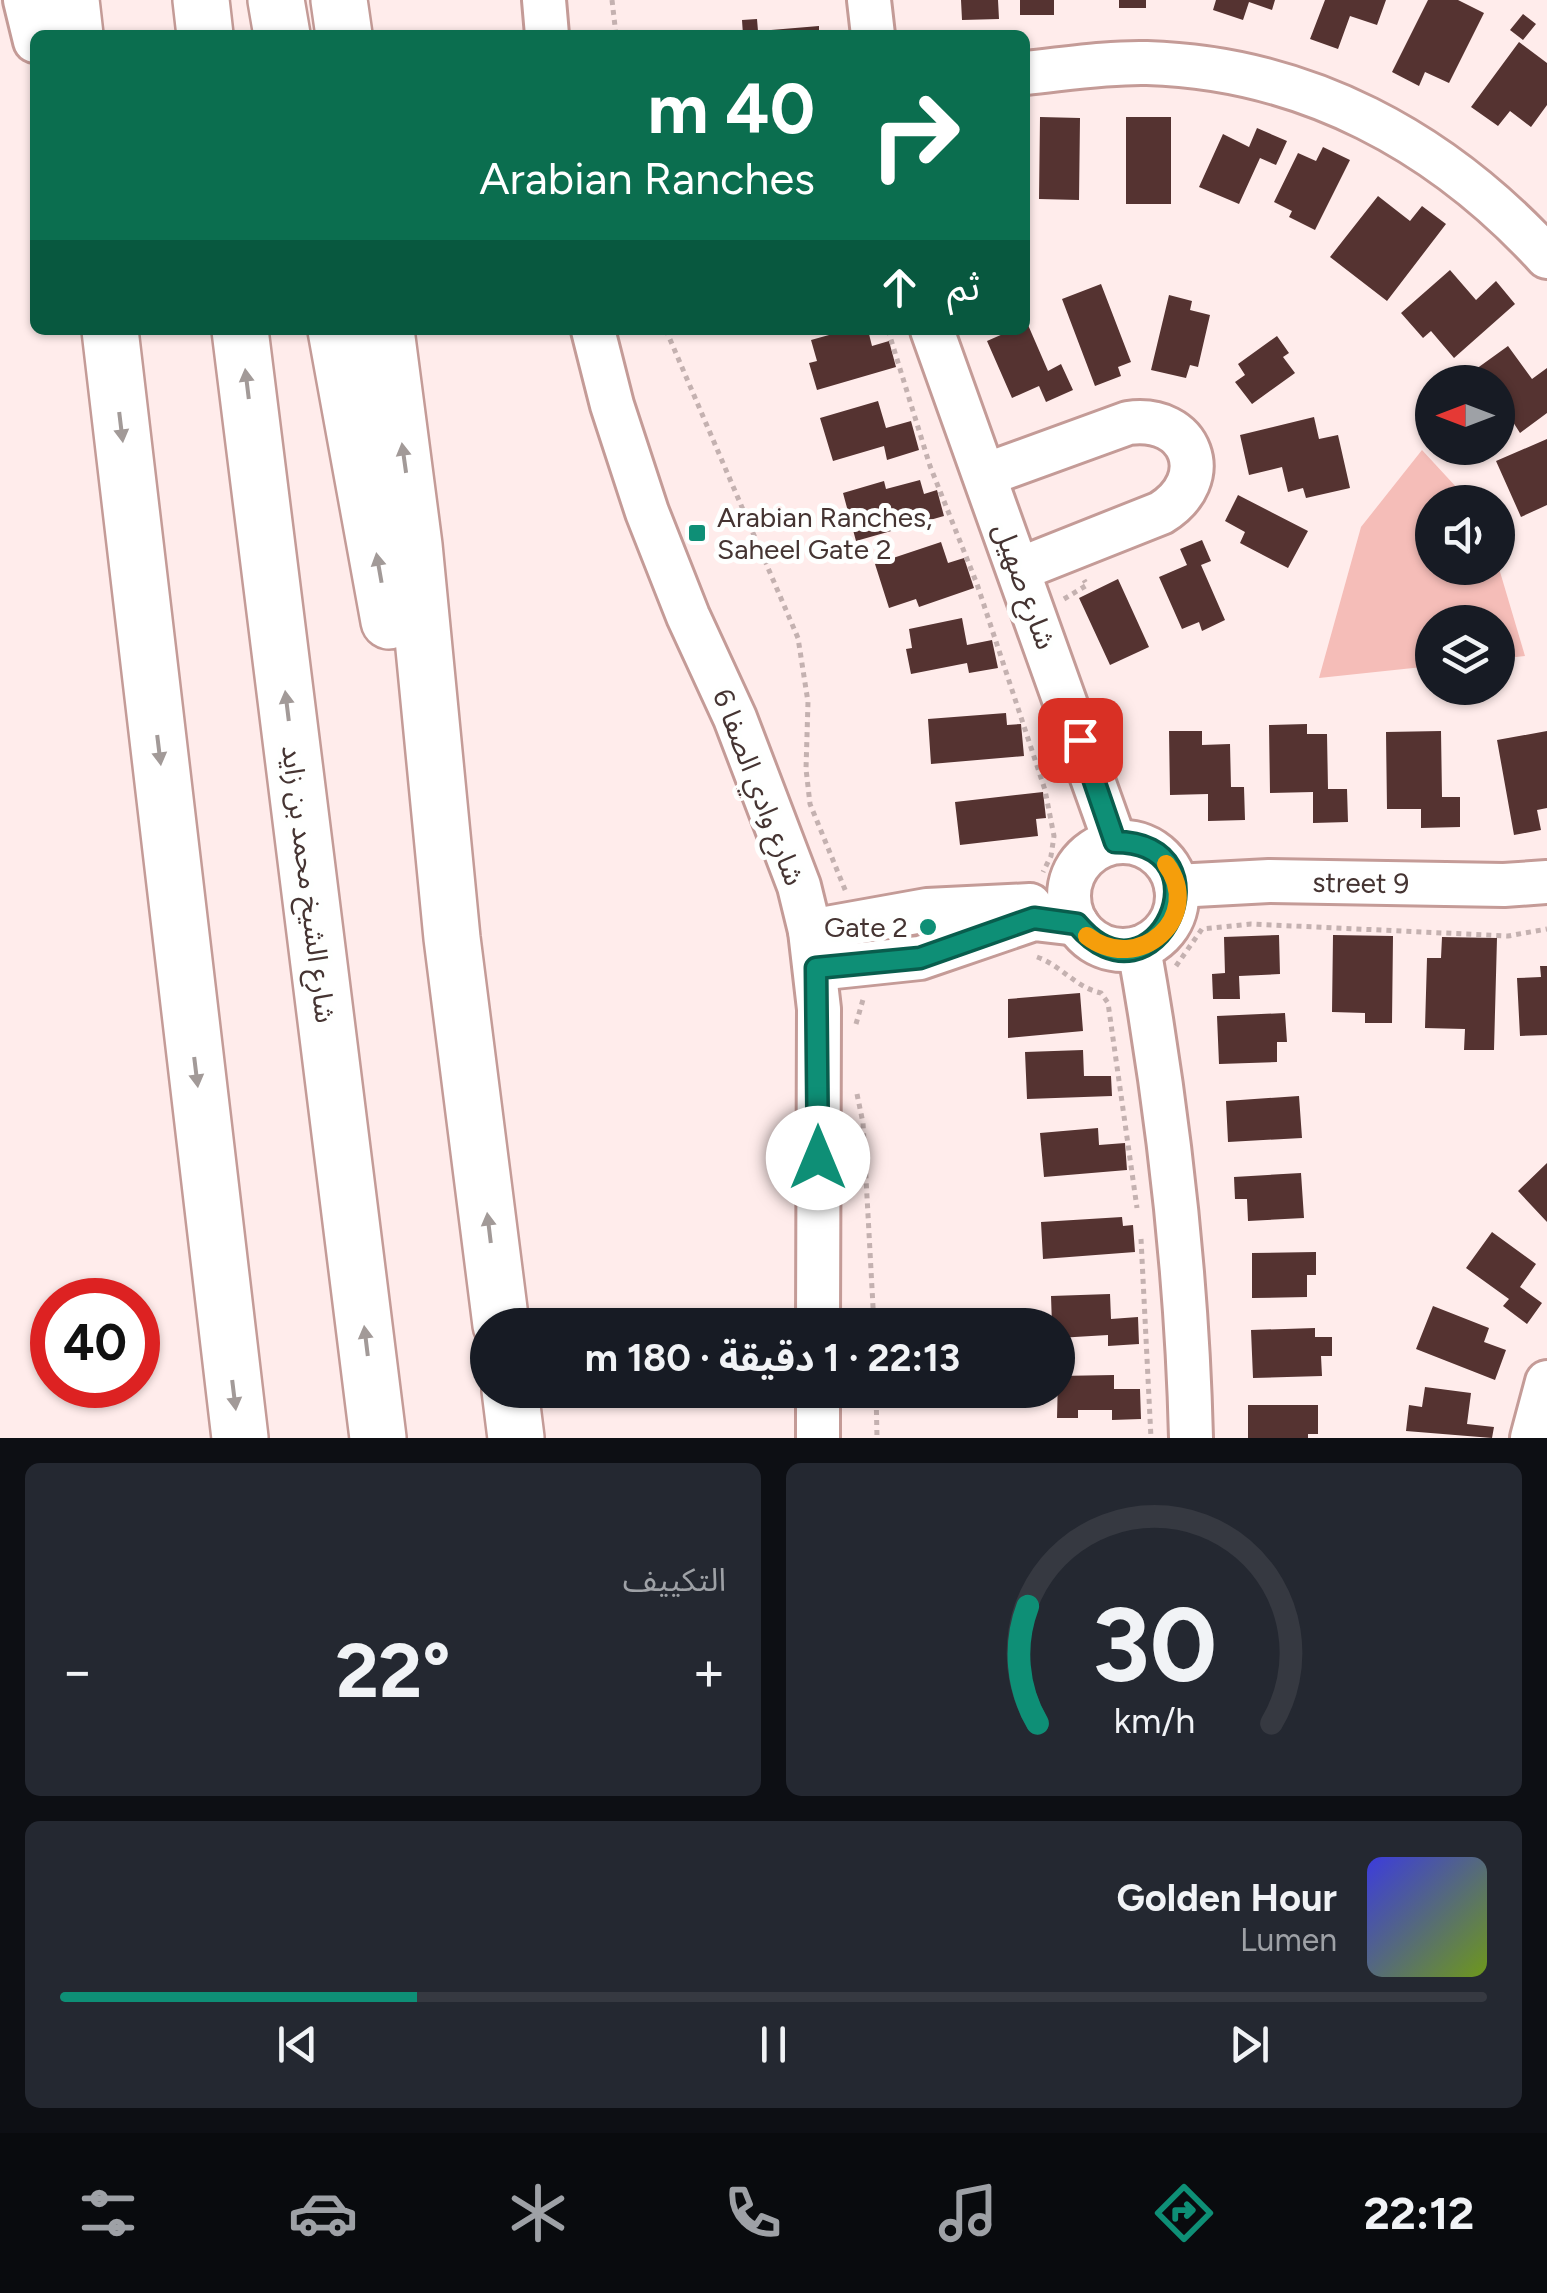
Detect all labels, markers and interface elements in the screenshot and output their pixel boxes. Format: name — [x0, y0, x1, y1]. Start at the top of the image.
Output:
text: 40 m — [648, 66, 815, 151]
icon: right — [850, 70, 980, 200]
text: Arabian Ranches — [479, 151, 815, 205]
icon: ahead — [872, 260, 927, 315]
text: ثم — [947, 264, 980, 310]
north arrow — [1415, 365, 1515, 465]
map controls — [1415, 365, 1515, 705]
one-way arrow — [239, 367, 255, 399]
one-way arrow — [113, 411, 129, 443]
one-way arrow — [396, 442, 412, 473]
button: sound — [1415, 485, 1515, 585]
place label: Arabian Ranches, Saheel Gate 2 — [717, 500, 932, 566]
street label: شارع صهيل — [983, 518, 1064, 655]
marker: Arabian Ranches, Saheel Gate 2 — [686, 522, 708, 544]
one-way arrow — [371, 552, 387, 583]
button: layers — [1415, 605, 1515, 705]
street label: شارع وادي الصفا 6 — [702, 684, 812, 892]
one-way arrow — [279, 690, 295, 722]
pin — [1038, 698, 1123, 783]
icon: arrive — [1053, 713, 1108, 768]
one-way arrow — [151, 734, 167, 766]
street label: شارع الشيخ محمد بن زايد — [271, 743, 343, 1025]
street label: street 9 — [1312, 865, 1410, 900]
place label: Gate 2 — [824, 910, 908, 944]
marker: Gate 2 — [917, 916, 939, 938]
one-way arrow — [188, 1057, 204, 1089]
position arrow — [766, 1106, 870, 1210]
one-way arrow — [481, 1212, 497, 1244]
speed limit sign: 40 — [30, 1278, 160, 1408]
one-way arrow — [358, 1325, 374, 1357]
text: 22:13 · 1 دقيقة · 180 m — [585, 1335, 960, 1381]
one-way arrow — [226, 1380, 242, 1412]
text: التكييف — [623, 1561, 726, 1599]
text: 30 — [1091, 1582, 1217, 1707]
text: 22° — [335, 1626, 451, 1716]
text: − — [60, 1638, 94, 1704]
text: + — [692, 1638, 726, 1704]
text: km/h — [1113, 1699, 1195, 1742]
text: Golden Hour — [1116, 1875, 1337, 1921]
text: Lumen — [1240, 1921, 1337, 1959]
icon: previous — [270, 2017, 325, 2072]
icon: pause — [746, 2017, 801, 2072]
icon: next — [1222, 2017, 1277, 2072]
icon: filters — [73, 2178, 143, 2248]
icon: car — [288, 2178, 358, 2248]
icon: climate — [503, 2178, 573, 2248]
icon: phone — [718, 2178, 788, 2248]
icon: music — [933, 2178, 1003, 2248]
icon: directions — [1149, 2178, 1219, 2248]
text: 22:12 — [1364, 2186, 1474, 2240]

